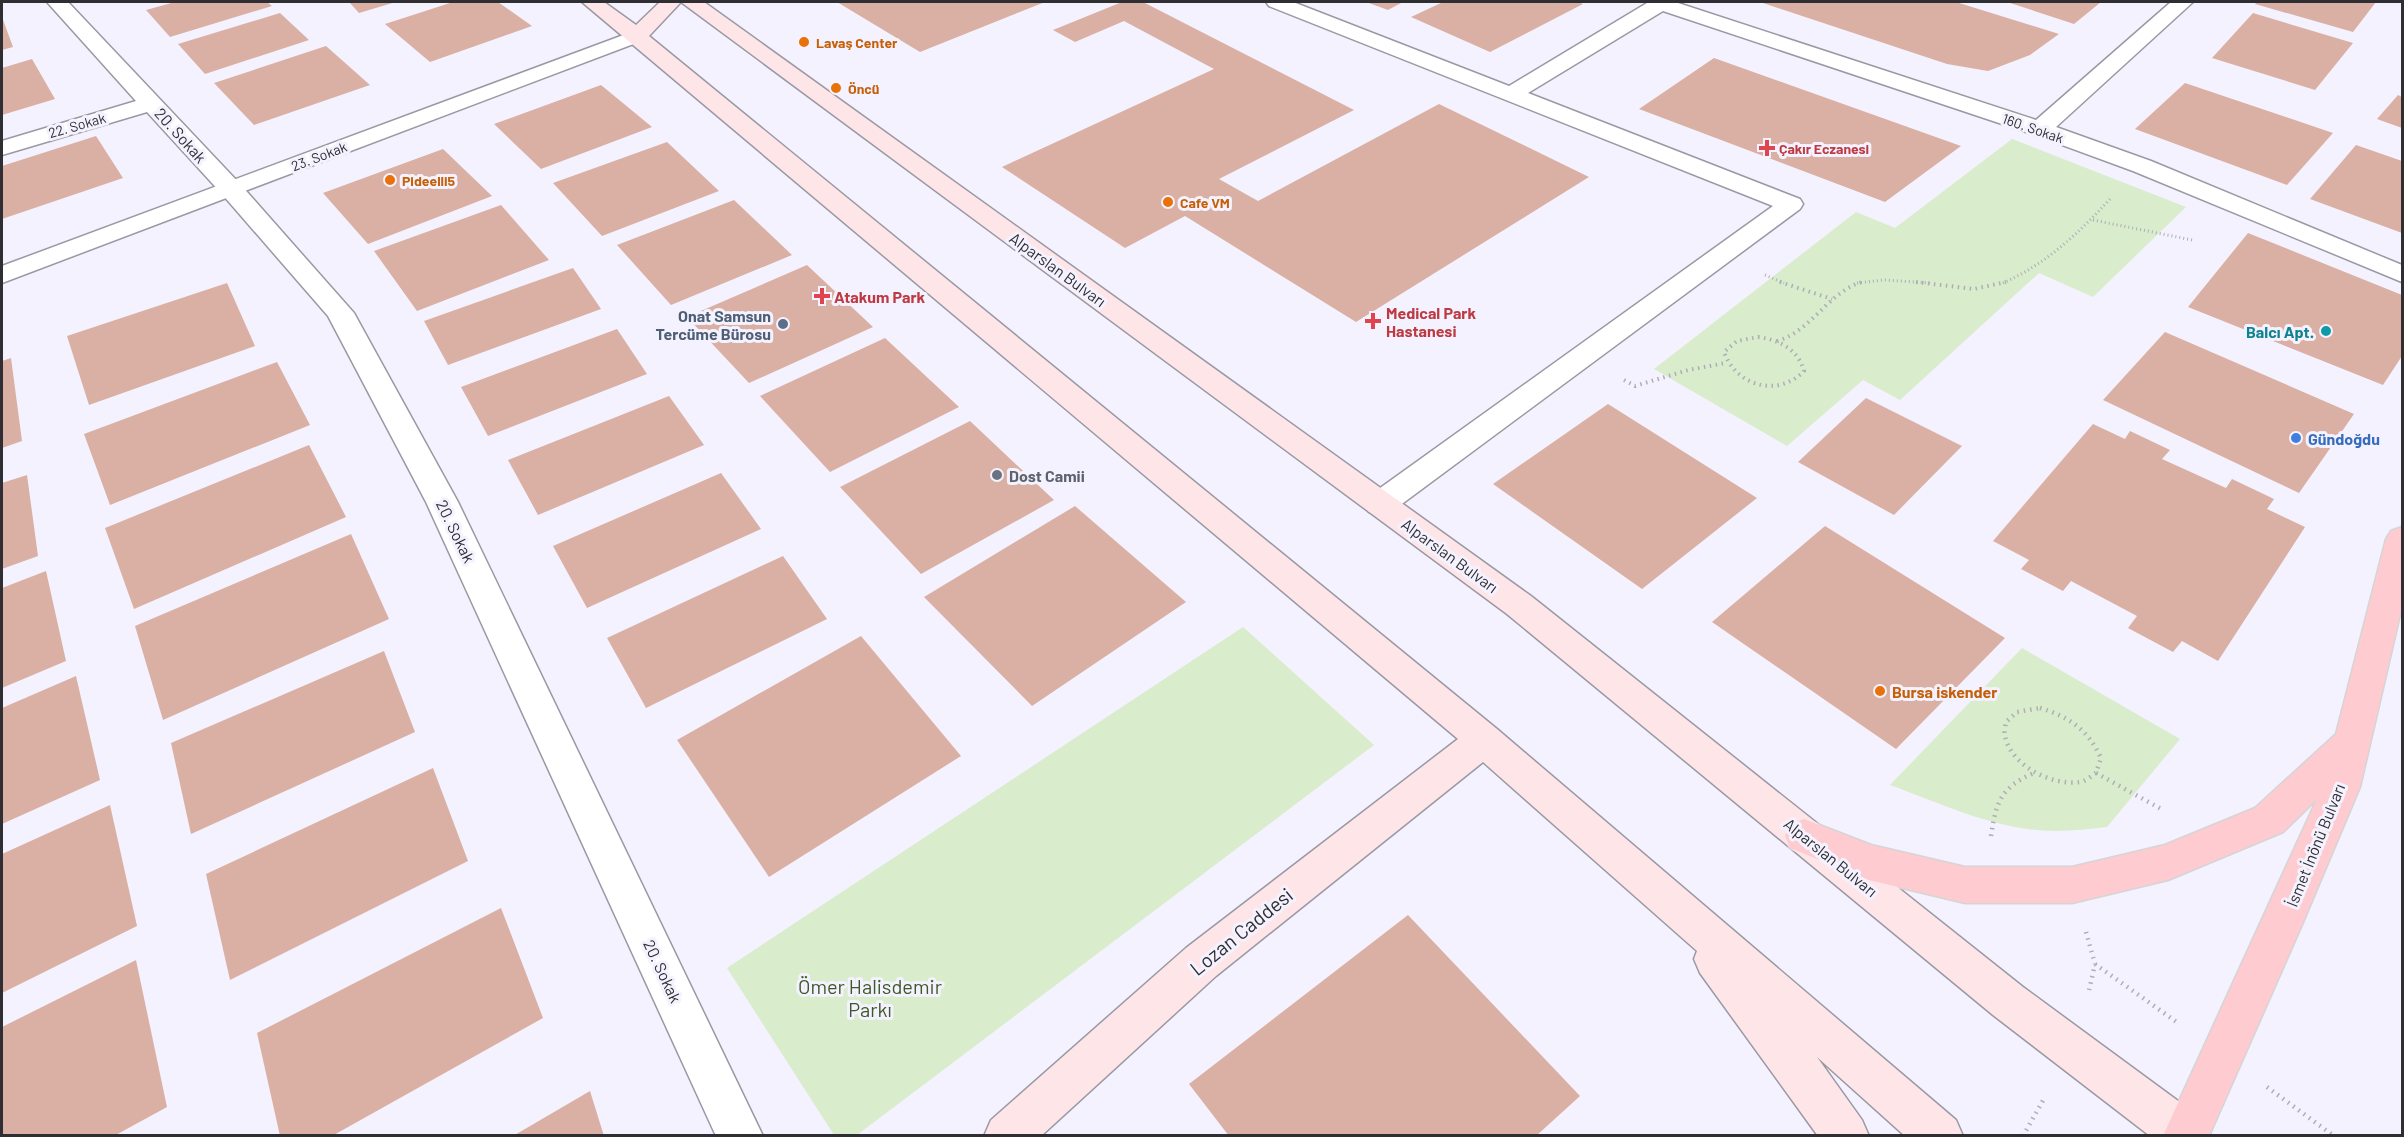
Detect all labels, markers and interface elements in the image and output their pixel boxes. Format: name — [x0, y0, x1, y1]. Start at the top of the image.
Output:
place label: Lavaş Center — [816, 34, 898, 51]
marker: Lavaş Center — [797, 35, 811, 49]
place label: Öncü — [848, 80, 880, 97]
marker: Öncü — [829, 81, 843, 95]
street label: 20. Sokak — [151, 104, 211, 166]
street label: 22. Sokak — [47, 109, 107, 141]
street label: 160. Sokak — [2000, 110, 2066, 146]
street label: 23. Sokak — [289, 138, 349, 174]
place label: Çakır Eczanesi — [1779, 140, 1869, 157]
marker: Çakır Eczanesi — [1760, 141, 1774, 155]
place label: Pideelli5 — [402, 172, 456, 189]
marker: Pideelli5 — [383, 173, 397, 187]
place label: Cafe VM — [1180, 194, 1230, 211]
marker: Cafe VM — [1161, 195, 1175, 209]
street label: Alparslan Bulvarı — [1006, 228, 1110, 310]
place label: Atakum Park — [834, 287, 926, 306]
marker: Atakum Park — [815, 289, 829, 303]
place label: Medical Park Hastanesi — [1386, 303, 1476, 340]
place label: Onat Samsun Tercüme Bürosu — [656, 306, 771, 343]
marker: Medical Park Hastanesi — [1364, 312, 1382, 330]
marker: Onat Samsun Tercüme Bürosu — [776, 317, 790, 331]
place label: Balcı Apt. — [2246, 322, 2314, 341]
marker: Balcı Apt. — [2319, 324, 2333, 338]
place label: Gündoğdu — [2308, 429, 2380, 448]
marker: Gündoğdu — [2289, 431, 2303, 445]
place label: Dost Camii — [1009, 466, 1085, 485]
marker: Dost Camii — [990, 468, 1004, 482]
street label: 20. Sokak — [433, 497, 479, 565]
street label: Alparslan Bulvarı — [1398, 514, 1502, 596]
place label: Bursa iskender — [1892, 682, 1998, 701]
marker: Bursa iskender — [1873, 684, 1887, 698]
street label: İsmet İnönü Bulvarı — [2282, 781, 2348, 909]
street label: Alparslan Bulvarı — [1781, 814, 1881, 900]
street label: Lozan Caddesi — [1185, 882, 1297, 980]
street label: 20. Sokak — [640, 936, 686, 1006]
park label: Ömer Halisdemir Parkı — [798, 974, 942, 1021]

